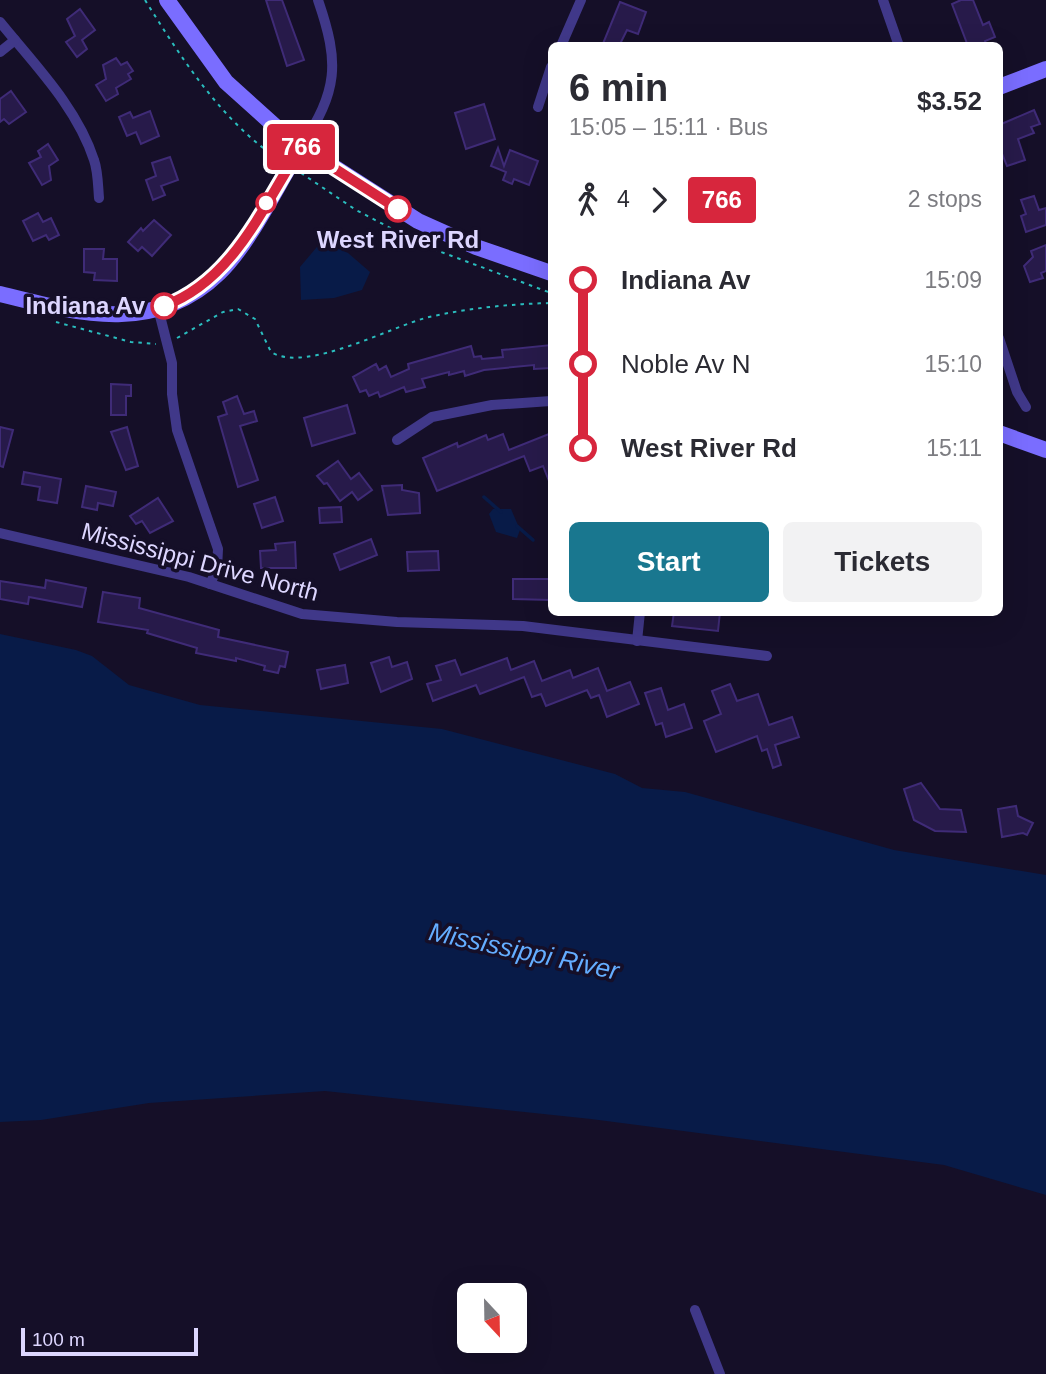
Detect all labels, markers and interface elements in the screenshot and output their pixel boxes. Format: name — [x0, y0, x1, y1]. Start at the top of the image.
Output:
text: 6 min — [569, 67, 668, 109]
text: $3.52 — [917, 86, 982, 116]
text: 15:05 – 15:11 · Bus — [569, 114, 768, 140]
line badge: 766 — [261, 124, 341, 170]
text: 766 — [281, 133, 321, 160]
icon: walk — [569, 181, 607, 219]
icon: forward — [640, 181, 678, 219]
text: 4 — [617, 186, 630, 212]
text: 766 — [702, 186, 742, 213]
text: 2 stops — [908, 186, 982, 212]
unlabelled marker — [256, 193, 276, 213]
marker: West River Rd — [385, 196, 411, 222]
place label: West River Rd — [317, 226, 479, 253]
text: Indiana Av — [621, 265, 751, 295]
text: 15:09 — [924, 267, 982, 293]
place label: Indiana Av — [25, 292, 146, 319]
marker: Indiana Av — [151, 293, 177, 319]
text: Noble Av N — [621, 349, 751, 379]
text: 15:10 — [924, 351, 982, 377]
text: West River Rd — [621, 433, 797, 463]
text: 15:11 — [926, 435, 982, 461]
street label: Mississippi Drive North — [79, 517, 321, 606]
button: Start — [569, 522, 769, 602]
button: Tickets — [783, 522, 982, 602]
water label: Mississippi River — [426, 916, 623, 986]
north arrow — [457, 1283, 527, 1353]
map controls — [457, 1283, 527, 1353]
scale bar — [21, 1325, 198, 1357]
text: 100 m — [32, 1329, 85, 1350]

